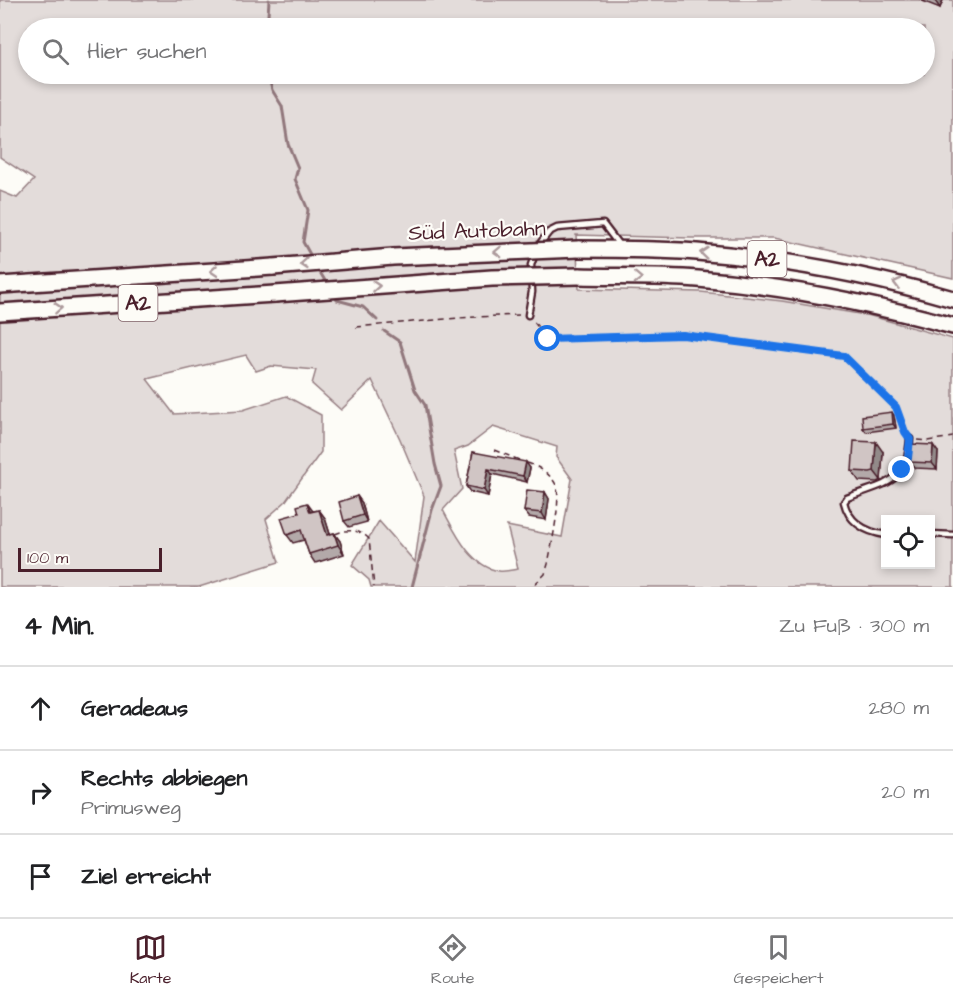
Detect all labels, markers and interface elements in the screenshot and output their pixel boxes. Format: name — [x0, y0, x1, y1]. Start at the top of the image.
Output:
search box — [18, 18, 935, 84]
icon: search — [39, 35, 72, 68]
text: Hier suchen — [87, 36, 206, 67]
street label: Süd Autobahn — [408, 213, 546, 249]
road number: A2 — [748, 241, 786, 277]
one-way arrow — [494, 245, 503, 258]
one-way arrow — [700, 247, 709, 260]
one-way arrow — [299, 257, 308, 270]
one-way arrow — [210, 264, 219, 277]
one-way arrow — [633, 271, 642, 284]
one-way arrow — [892, 278, 902, 291]
one-way arrow — [371, 280, 380, 293]
road number: A2 — [118, 285, 158, 321]
one-way arrow — [54, 302, 63, 315]
route start — [534, 325, 560, 351]
route end — [888, 456, 914, 482]
map controls — [881, 515, 935, 569]
button: locate — [881, 515, 935, 569]
scale bar — [18, 545, 162, 572]
text: 100 m — [27, 547, 68, 569]
text: 4 Min. — [24, 608, 94, 644]
text: Zu Fuß · 300 m — [779, 612, 929, 640]
icon: ahead — [24, 692, 57, 725]
text: Geradeaus — [81, 693, 188, 724]
text: 280 m — [868, 694, 929, 722]
text: Rechts abbiegen — [81, 763, 248, 794]
icon: right — [24, 776, 57, 809]
text: 20 m — [881, 778, 929, 806]
text: Primusweg — [81, 794, 181, 822]
icon: arrive — [24, 860, 57, 893]
text: Ziel erreicht — [81, 861, 211, 892]
tab: Karte — [130, 931, 171, 989]
tab: Route — [431, 931, 474, 989]
tab: Gespeichert — [734, 931, 823, 989]

